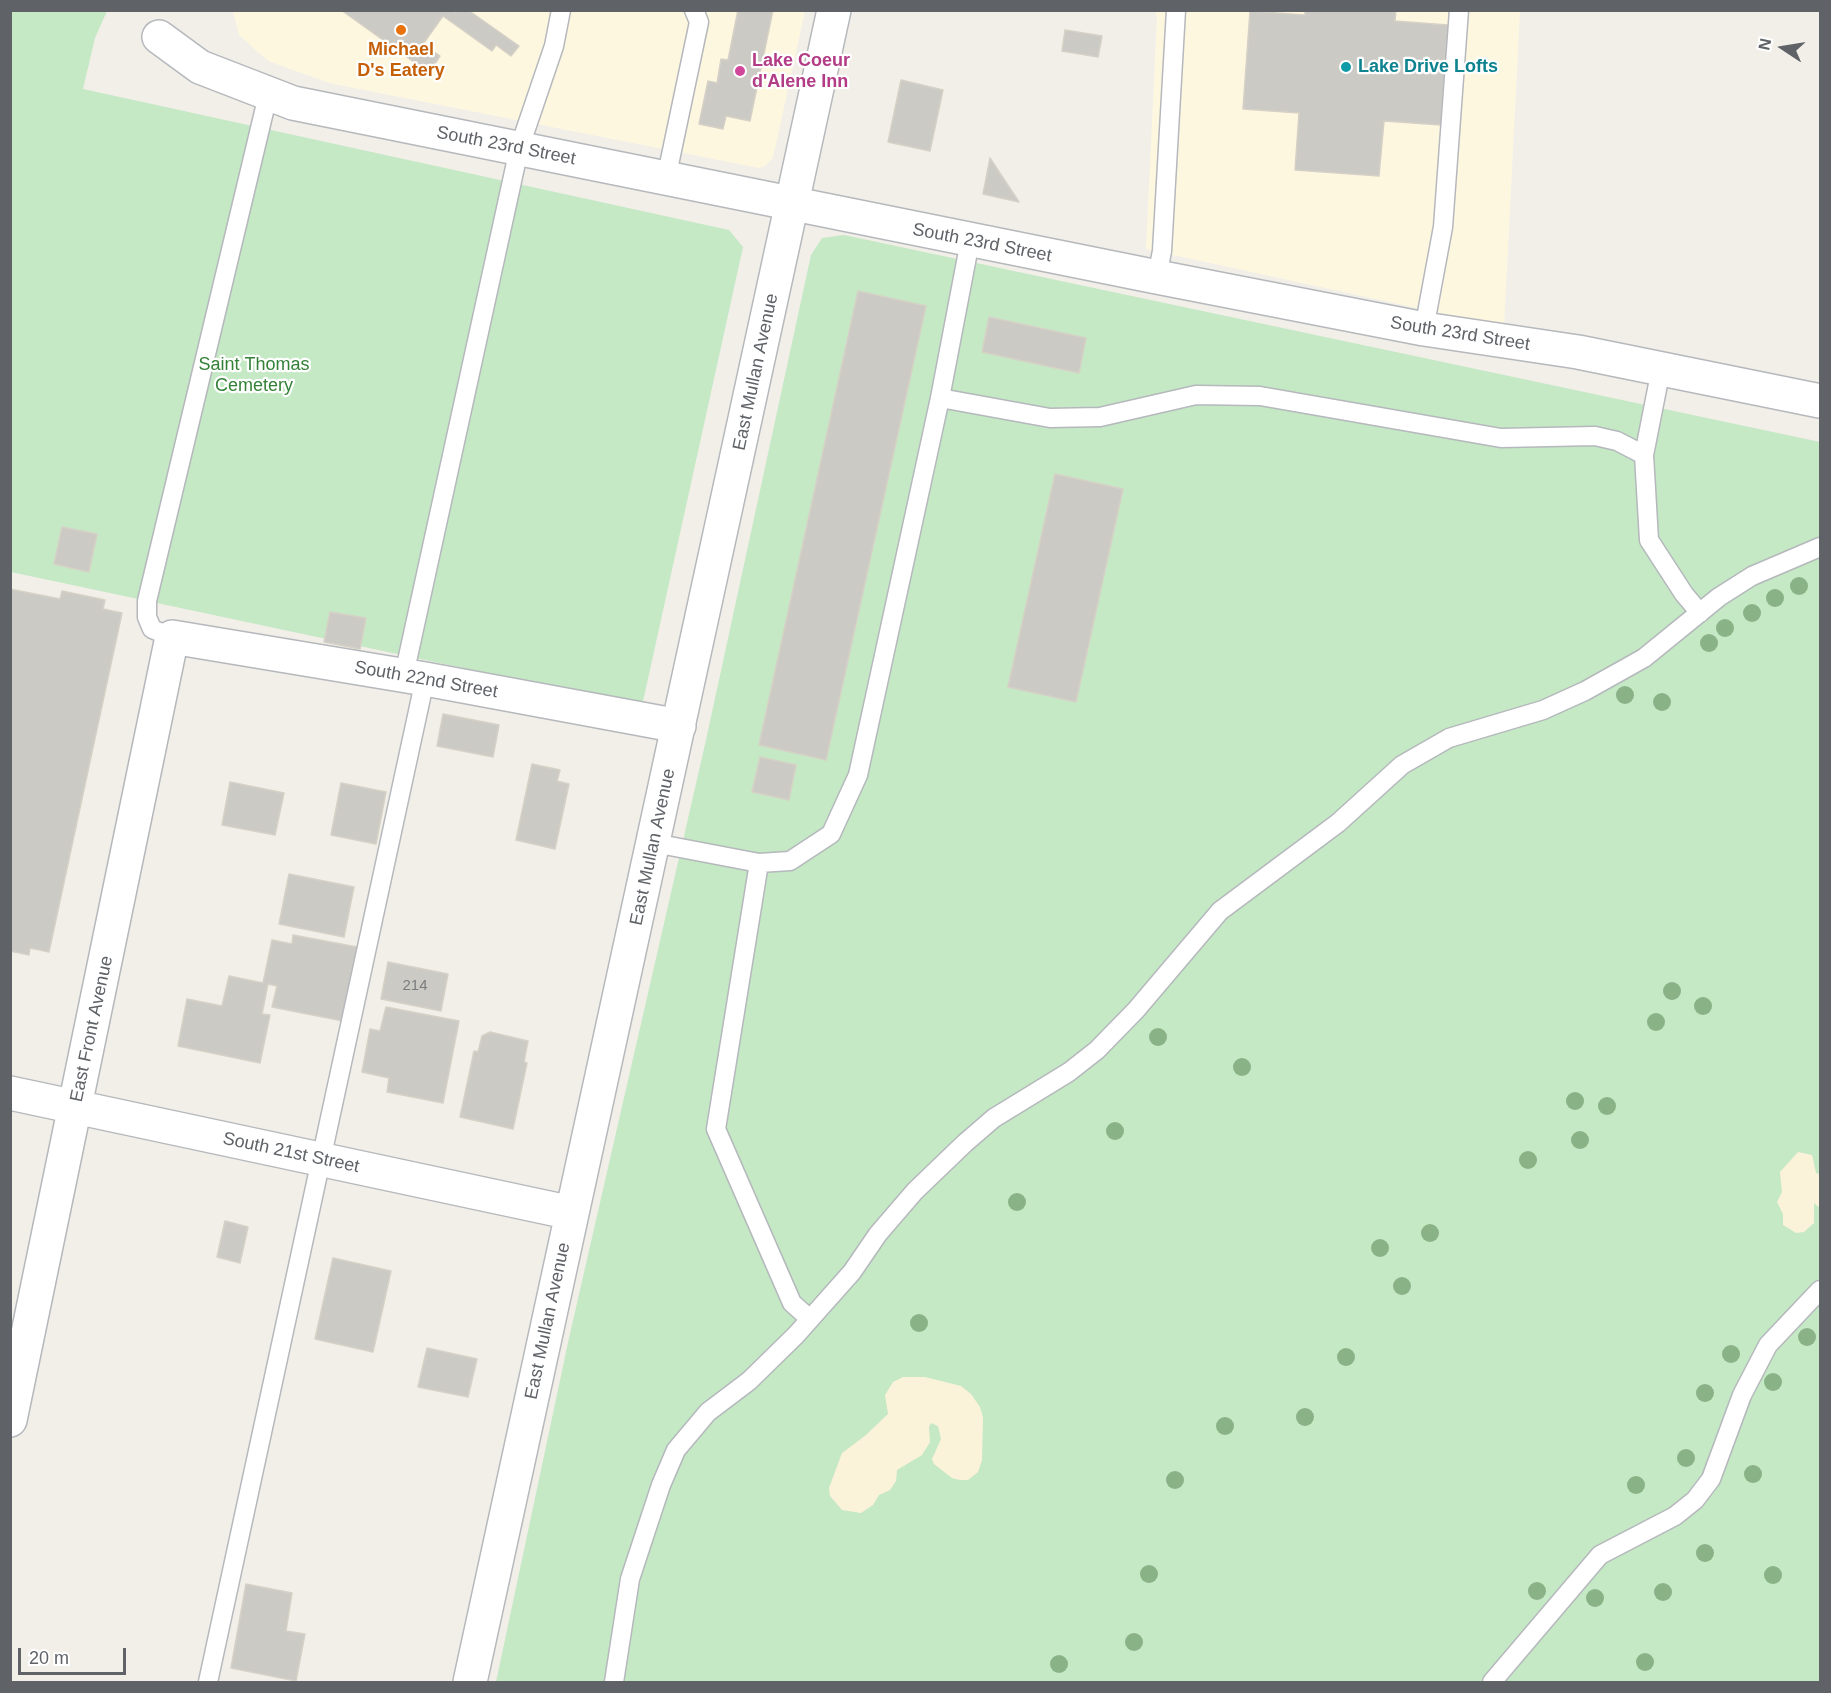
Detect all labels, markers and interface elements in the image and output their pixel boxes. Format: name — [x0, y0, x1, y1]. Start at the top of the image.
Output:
north arrow — [1753, 18, 1813, 78]
marker: Michael D's Eatery — [394, 23, 408, 37]
text: N — [1755, 37, 1774, 52]
place label: Michael D's Eatery — [357, 39, 445, 82]
place label: Lake Coeur d'Alene Inn — [752, 50, 850, 92]
place label: Lake Drive Lofts — [1358, 56, 1498, 78]
marker: Lake Drive Lofts — [1339, 60, 1353, 74]
marker: Lake Coeur d'Alene Inn — [733, 64, 747, 78]
street label: South 23rd Street — [435, 122, 577, 170]
street label: South 23rd Street — [911, 219, 1053, 267]
street label: East Mullan Avenue — [729, 292, 783, 452]
street label: South 23rd Street — [1389, 312, 1531, 356]
park label: Saint Thomas Cemetery — [198, 354, 310, 397]
street label: South 22nd Street — [353, 657, 499, 703]
street label: East Mullan Avenue — [626, 767, 680, 927]
street label: East Front Avenue — [66, 954, 118, 1104]
house number: 214 — [402, 977, 428, 995]
street label: South 21st Street — [221, 1128, 361, 1178]
street label: East Mullan Avenue — [521, 1241, 575, 1401]
scale bar — [21, 1636, 129, 1674]
text: 20 m — [29, 1648, 69, 1668]

